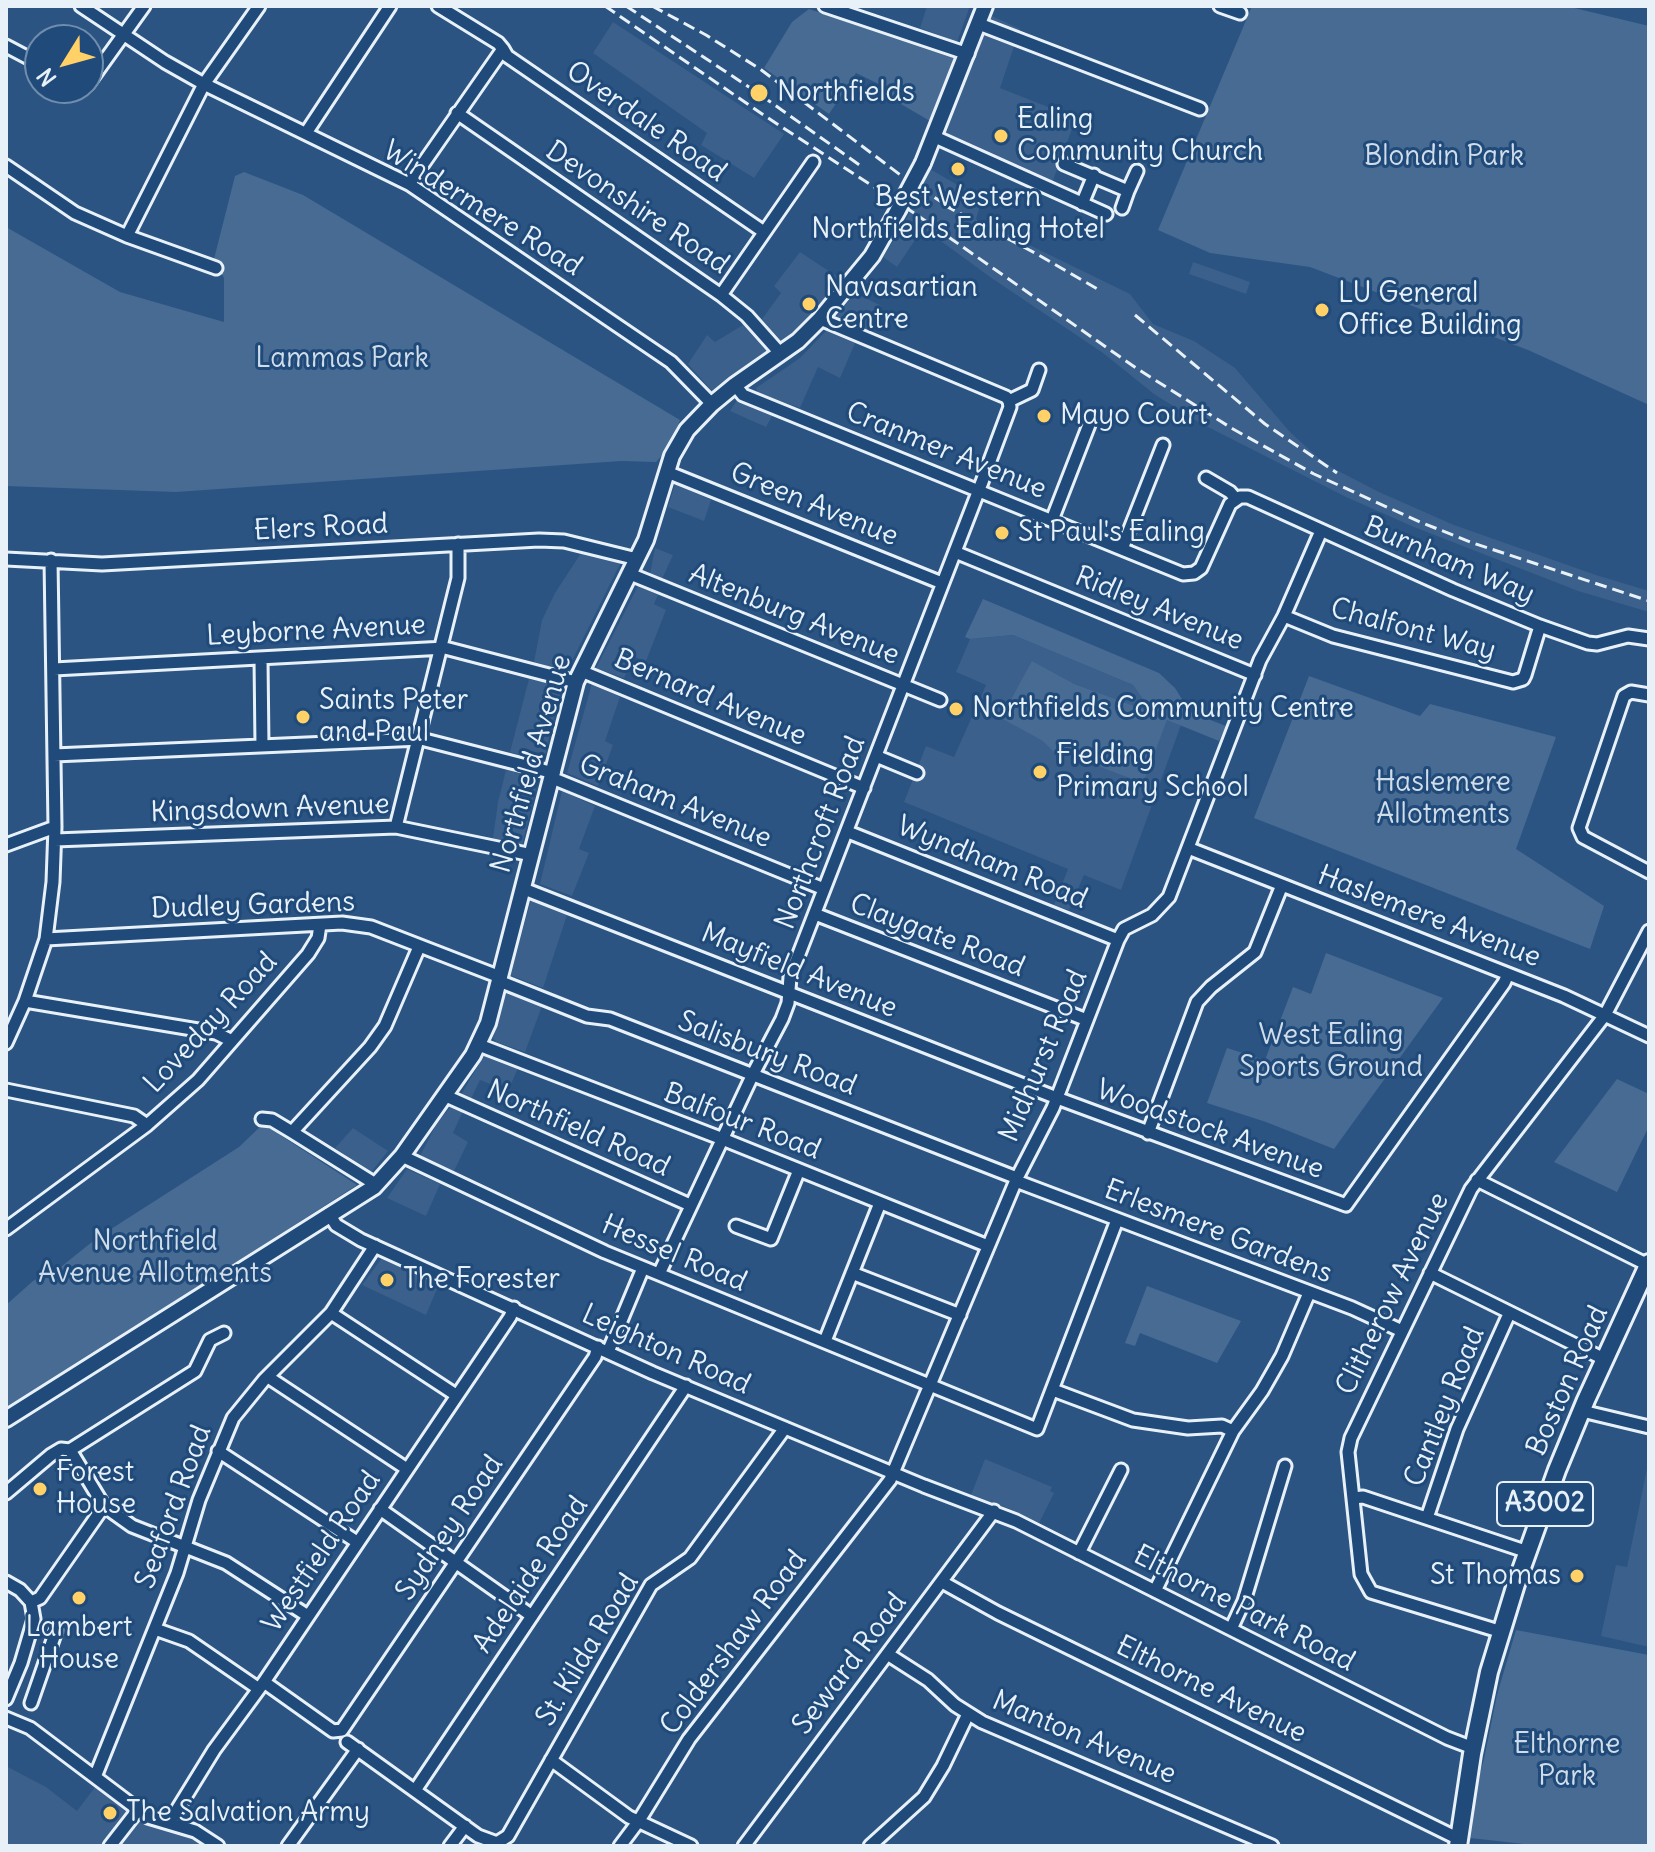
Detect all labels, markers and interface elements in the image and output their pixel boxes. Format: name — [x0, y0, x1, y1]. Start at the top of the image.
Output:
north arrow — [24, 24, 104, 104]
street label: Overdale Road — [560, 54, 732, 190]
text: N — [31, 63, 62, 92]
place label: Northfields — [777, 76, 915, 110]
marker: Northfields — [748, 82, 770, 104]
place label: Ealing Community Church — [1017, 103, 1263, 169]
marker: Ealing Community Church — [992, 127, 1010, 145]
street label: Windermere Road — [376, 134, 588, 284]
street label: Devonshire Road — [539, 134, 735, 282]
park label: Blondin Park — [1364, 140, 1524, 174]
marker: Best Western Northfields Ealing Hotel — [949, 160, 967, 178]
place label: Best Western Northfields Ealing Hotel — [811, 181, 1105, 247]
place label: Navasartian Centre — [825, 271, 978, 337]
place label: LU General Office Building — [1338, 277, 1522, 343]
marker: Navasartian Centre — [800, 295, 818, 313]
marker: LU General Office Building — [1313, 301, 1331, 319]
park label: Lammas Park — [255, 342, 429, 376]
street label: Cranmer Avenue — [841, 395, 1051, 507]
place label: Mayo Court — [1060, 399, 1208, 433]
marker: Mayo Court — [1035, 407, 1053, 425]
street label: Green Avenue — [725, 456, 903, 554]
street label: Elers Road — [253, 508, 389, 548]
street label: Burnham Way — [1359, 510, 1539, 612]
place label: St Paul's Ealing — [1018, 516, 1205, 550]
marker: St Paul's Ealing — [993, 524, 1011, 542]
street label: Altenburg Avenue — [684, 558, 904, 672]
street label: Ridley Avenue — [1070, 560, 1248, 658]
street label: Chalfont Way — [1327, 592, 1499, 668]
street label: Leyborne Avenue — [205, 608, 427, 654]
street label: Bernard Avenue — [609, 642, 811, 754]
street label: Northfield Avenue — [485, 651, 579, 877]
place label: Saints Peter and Paul — [319, 684, 468, 750]
place label: Northfields Community Centre — [972, 692, 1354, 726]
marker: Northfields Community Centre — [947, 700, 965, 718]
marker: Saints Peter and Paul — [294, 708, 312, 726]
street label: Northcroft Road — [769, 732, 873, 934]
place label: Fielding Primary School — [1056, 739, 1249, 805]
street label: Graham Avenue — [574, 748, 776, 856]
marker: Fielding Primary School — [1031, 763, 1049, 781]
park label: Haslemere Allotments — [1375, 766, 1511, 832]
street label: Kingsdown Avenue — [150, 788, 390, 830]
street label: Wyndham Road — [892, 810, 1092, 916]
street label: Haslemere Avenue — [1313, 859, 1545, 975]
street label: Dudley Gardens — [150, 886, 356, 926]
street label: Claygate Road — [845, 887, 1029, 985]
street label: Mayfield Avenue — [696, 916, 902, 1026]
street label: Loveday Road — [137, 946, 285, 1100]
street label: Midhurst Road — [993, 965, 1095, 1147]
street label: Salisbury Road — [673, 1005, 861, 1103]
park label: West Ealing Sports Ground — [1239, 1019, 1423, 1085]
street label: Woodstock Avenue — [1092, 1073, 1328, 1187]
street label: Northfield Road — [481, 1074, 675, 1184]
street label: Balfour Road — [659, 1077, 825, 1167]
street label: Erlesmere Gardens — [1099, 1173, 1337, 1291]
street label: Clitherow Avenue — [1329, 1187, 1457, 1401]
street label: Hessel Road — [596, 1208, 752, 1300]
park label: Northfield Avenue Allotments — [38, 1225, 272, 1291]
place label: The Forester — [403, 1263, 560, 1297]
marker: The Forester — [378, 1271, 396, 1289]
street label: Leighton Road — [577, 1298, 755, 1402]
street label: Boston Road — [1520, 1301, 1616, 1461]
street label: Cantley Road — [1398, 1322, 1492, 1492]
street label: Seaford Road — [129, 1421, 219, 1593]
street label: Sydney Road — [389, 1449, 511, 1607]
place label: Forest House — [56, 1456, 136, 1522]
street label: Westfield Road — [256, 1465, 388, 1639]
marker: Forest House — [31, 1480, 49, 1498]
road number: A3002 — [1497, 1482, 1593, 1526]
street label: Adelaide Road — [466, 1490, 596, 1660]
street label: Elthorne Park Road — [1128, 1539, 1360, 1679]
street label: Coldershaw Road — [654, 1544, 814, 1742]
place label: St Thomas — [1430, 1559, 1561, 1593]
marker: St Thomas — [1568, 1567, 1586, 1585]
street label: St. Kilda Road — [529, 1568, 647, 1732]
street label: Seward Road — [786, 1587, 914, 1741]
marker: Lambert House — [70, 1589, 88, 1607]
place label: Lambert House — [26, 1611, 132, 1677]
street label: Elthorne Avenue — [1110, 1629, 1312, 1751]
street label: Manton Avenue — [987, 1684, 1181, 1792]
park label: Elthorne Park — [1514, 1728, 1620, 1794]
place label: The Salvation Army — [126, 1796, 370, 1830]
marker: The Salvation Army — [101, 1804, 119, 1822]

